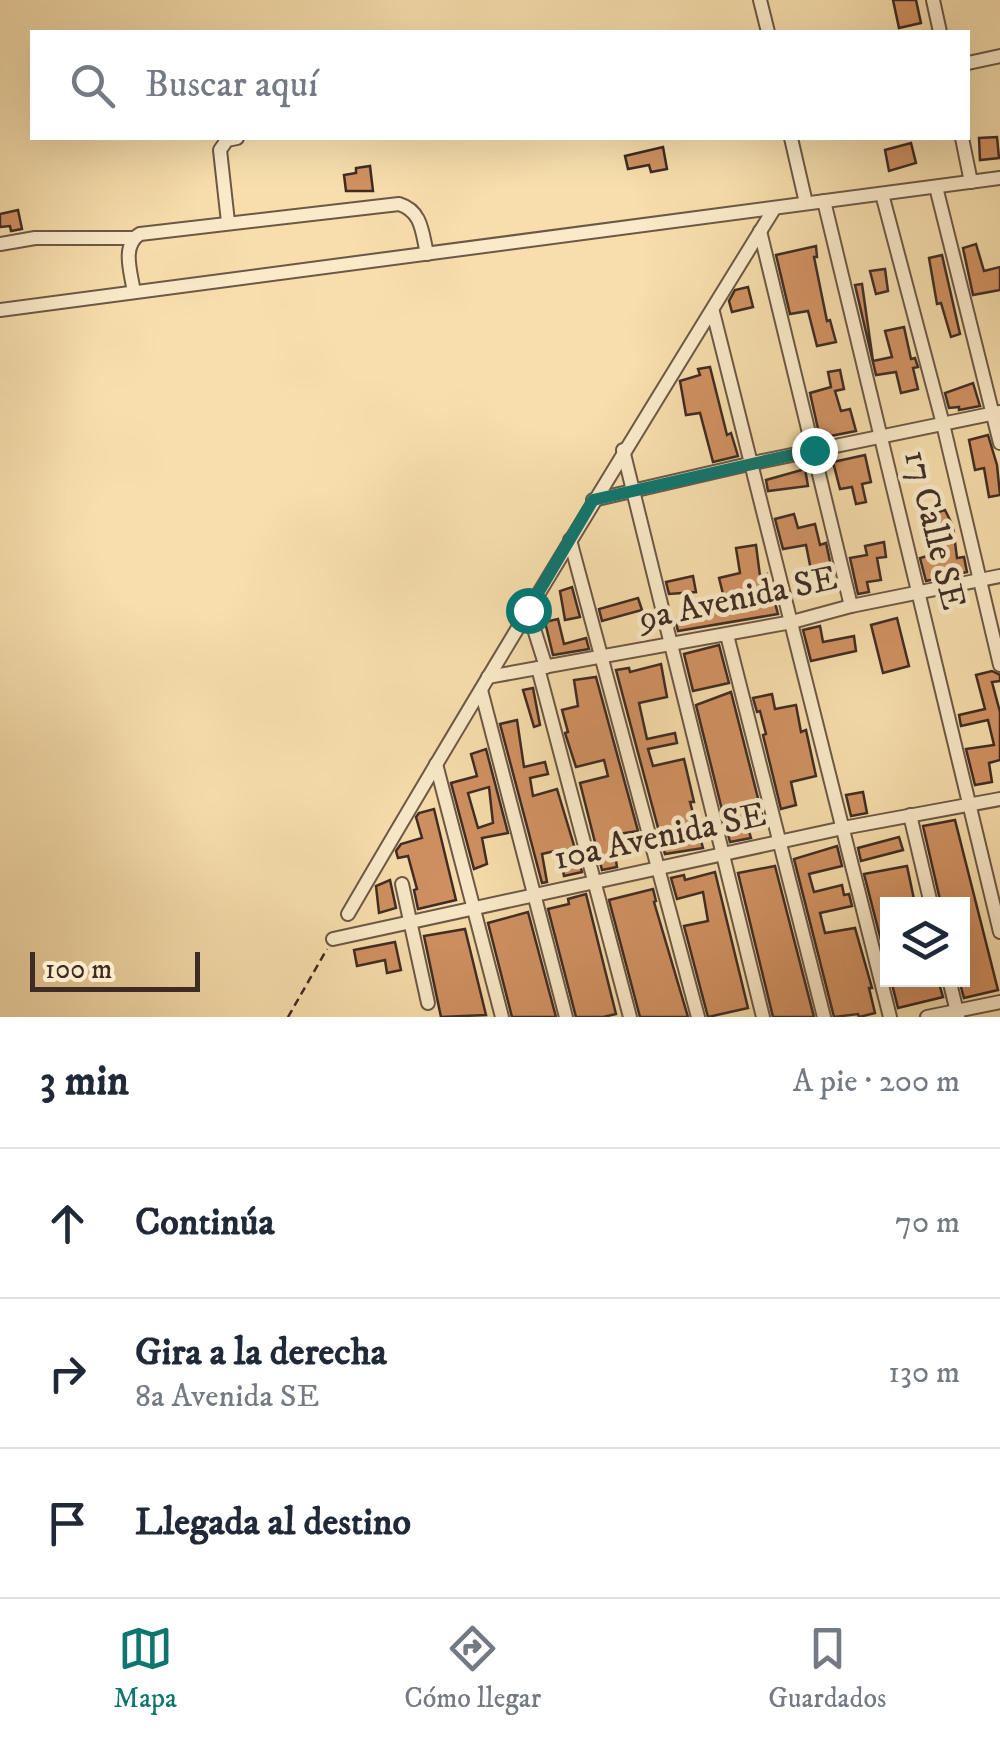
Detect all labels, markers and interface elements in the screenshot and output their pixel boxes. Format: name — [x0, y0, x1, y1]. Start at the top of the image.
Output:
search box — [30, 30, 970, 140]
icon: search — [65, 58, 120, 113]
text: Buscar aquí — [145, 61, 318, 109]
route end — [792, 428, 838, 474]
street label: 17 Calle SE — [893, 446, 975, 614]
street label: 9a Avenida SE — [633, 557, 841, 642]
route start — [506, 588, 552, 634]
street label: 10a Avenida SE — [550, 793, 770, 881]
map controls — [880, 897, 970, 987]
button: layers — [880, 897, 970, 987]
scale bar — [30, 947, 200, 991]
text: 100 m — [45, 952, 112, 987]
text: 3 min — [40, 1056, 129, 1108]
text: A pie · 200 m — [793, 1062, 960, 1102]
icon: ahead — [40, 1196, 95, 1251]
text: Continúa — [135, 1199, 275, 1247]
text: 70 m — [895, 1203, 960, 1243]
text: Gira a la derecha — [135, 1329, 387, 1377]
icon: right — [40, 1346, 95, 1401]
text: 130 m — [888, 1353, 960, 1393]
text: 8a Avenida SE — [135, 1377, 319, 1417]
icon: arrive — [40, 1496, 95, 1551]
text: Llegada al destino — [135, 1499, 411, 1547]
tab: Mapa — [114, 1621, 177, 1716]
tab: Cómo llegar — [404, 1621, 541, 1716]
tab: Guardados — [768, 1621, 886, 1716]

